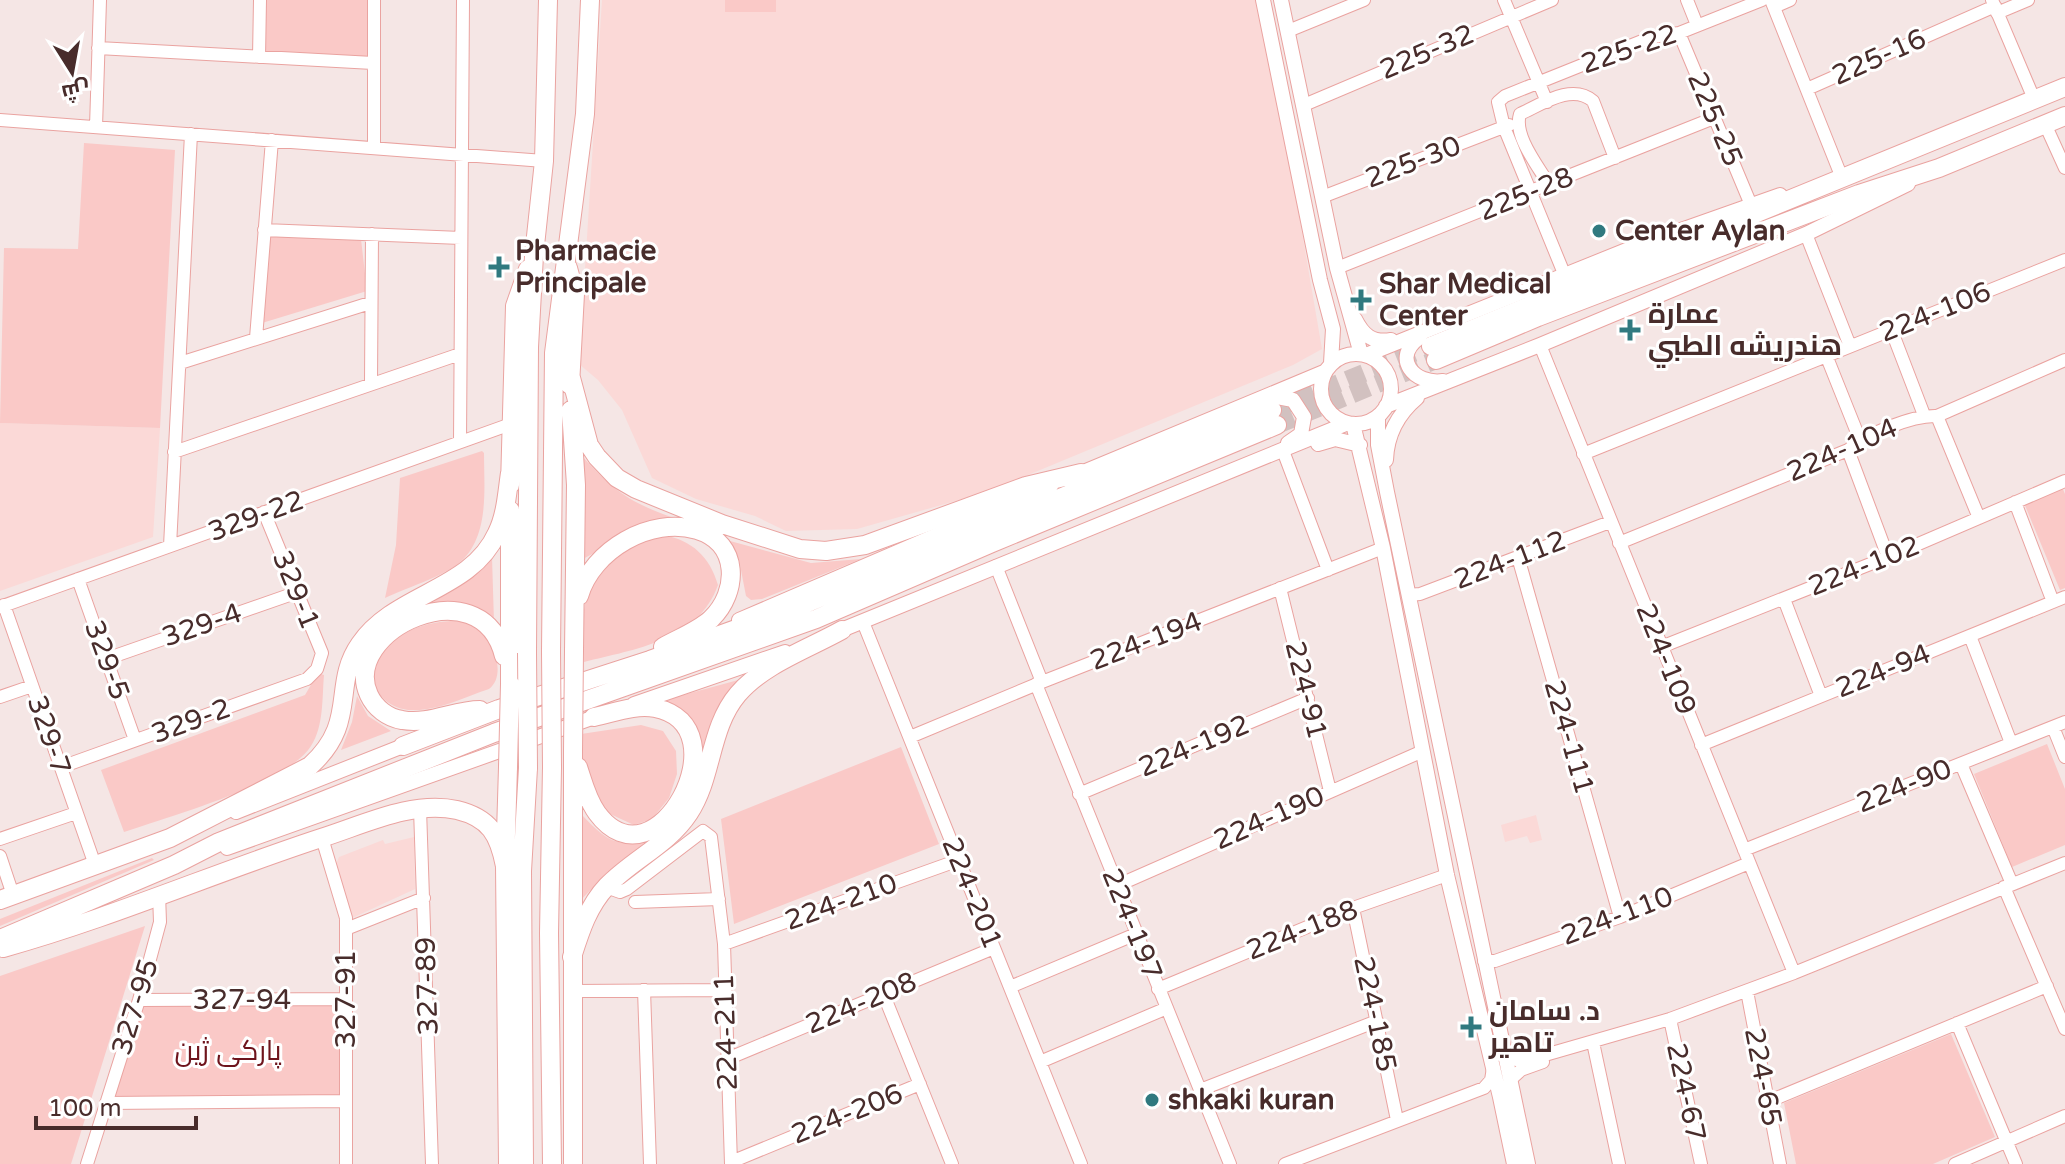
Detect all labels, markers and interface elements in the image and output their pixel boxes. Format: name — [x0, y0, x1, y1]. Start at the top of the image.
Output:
street label: 225-32 — [1375, 17, 1479, 87]
street label: 225-22 — [1576, 17, 1682, 81]
street label: 225-16 — [1827, 21, 1931, 93]
north arrow — [32, 32, 112, 112]
street label: 225-25 — [1680, 67, 1750, 171]
text: ش — [59, 75, 92, 106]
street label: 225-30 — [1361, 128, 1465, 196]
street label: 225-28 — [1474, 160, 1578, 228]
place label: Center Aylan — [1615, 214, 1786, 248]
marker: Center Aylan — [1590, 222, 1608, 240]
place label: Pharmacie Principale — [515, 234, 656, 300]
marker: Pharmacie Principale — [490, 258, 508, 276]
place label: Shar Medical Center — [1379, 267, 1552, 333]
street label: 224-106 — [1874, 274, 1996, 350]
marker: Shar Medical Center — [1350, 289, 1372, 311]
place label: عمارة هندريشه الطبي — [1648, 297, 1842, 368]
marker: عمارة هندريشه الطبي — [1619, 319, 1641, 341]
street label: 224-104 — [1782, 411, 1902, 489]
street label: 329-22 — [204, 483, 308, 549]
street label: 224-112 — [1449, 523, 1571, 597]
street label: 224-102 — [1803, 528, 1925, 604]
street label: 329-1 — [265, 546, 327, 634]
street label: 329-4 — [158, 596, 246, 654]
street label: 224-109 — [1628, 598, 1704, 720]
street label: 224-194 — [1085, 604, 1207, 678]
street label: 329-5 — [77, 616, 137, 704]
street label: 224-94 — [1830, 637, 1936, 705]
street label: 224-91 — [1277, 638, 1335, 742]
street label: 224-111 — [1537, 676, 1601, 798]
street label: 329-7 — [20, 691, 78, 779]
street label: 329-2 — [147, 691, 235, 751]
street label: 224-192 — [1133, 707, 1255, 785]
street label: 224-90 — [1851, 752, 1957, 820]
street label: 224-190 — [1209, 779, 1329, 857]
street label: 224-201 — [934, 832, 1010, 954]
street label: 224-197 — [1094, 863, 1170, 985]
street label: 224-210 — [780, 866, 902, 938]
street label: 224-110 — [1556, 879, 1678, 953]
street label: 224-188 — [1241, 892, 1363, 968]
street label: 327-89 — [408, 936, 446, 1036]
street label: 327-91 — [329, 950, 363, 1048]
street label: 224-185 — [1346, 953, 1404, 1075]
street label: 327-95 — [104, 955, 166, 1059]
street label: 224-208 — [800, 964, 922, 1042]
street label: 224-211 — [707, 973, 745, 1091]
street label: 327-94 — [193, 983, 291, 1017]
place label: د. سامان تاهیر — [1488, 994, 1600, 1060]
marker: د. سامان تاهیر — [1460, 1016, 1482, 1038]
street label: 224-65 — [1737, 1025, 1789, 1129]
park label: پارکی ژین — [174, 1034, 282, 1069]
street label: 224-67 — [1659, 1040, 1713, 1144]
street label: 224-206 — [786, 1076, 908, 1152]
scale bar — [36, 1080, 196, 1130]
place label: shkaki kuran — [1168, 1083, 1335, 1117]
marker: shkaki kuran — [1143, 1091, 1161, 1109]
text: 100 m — [48, 1094, 122, 1123]

